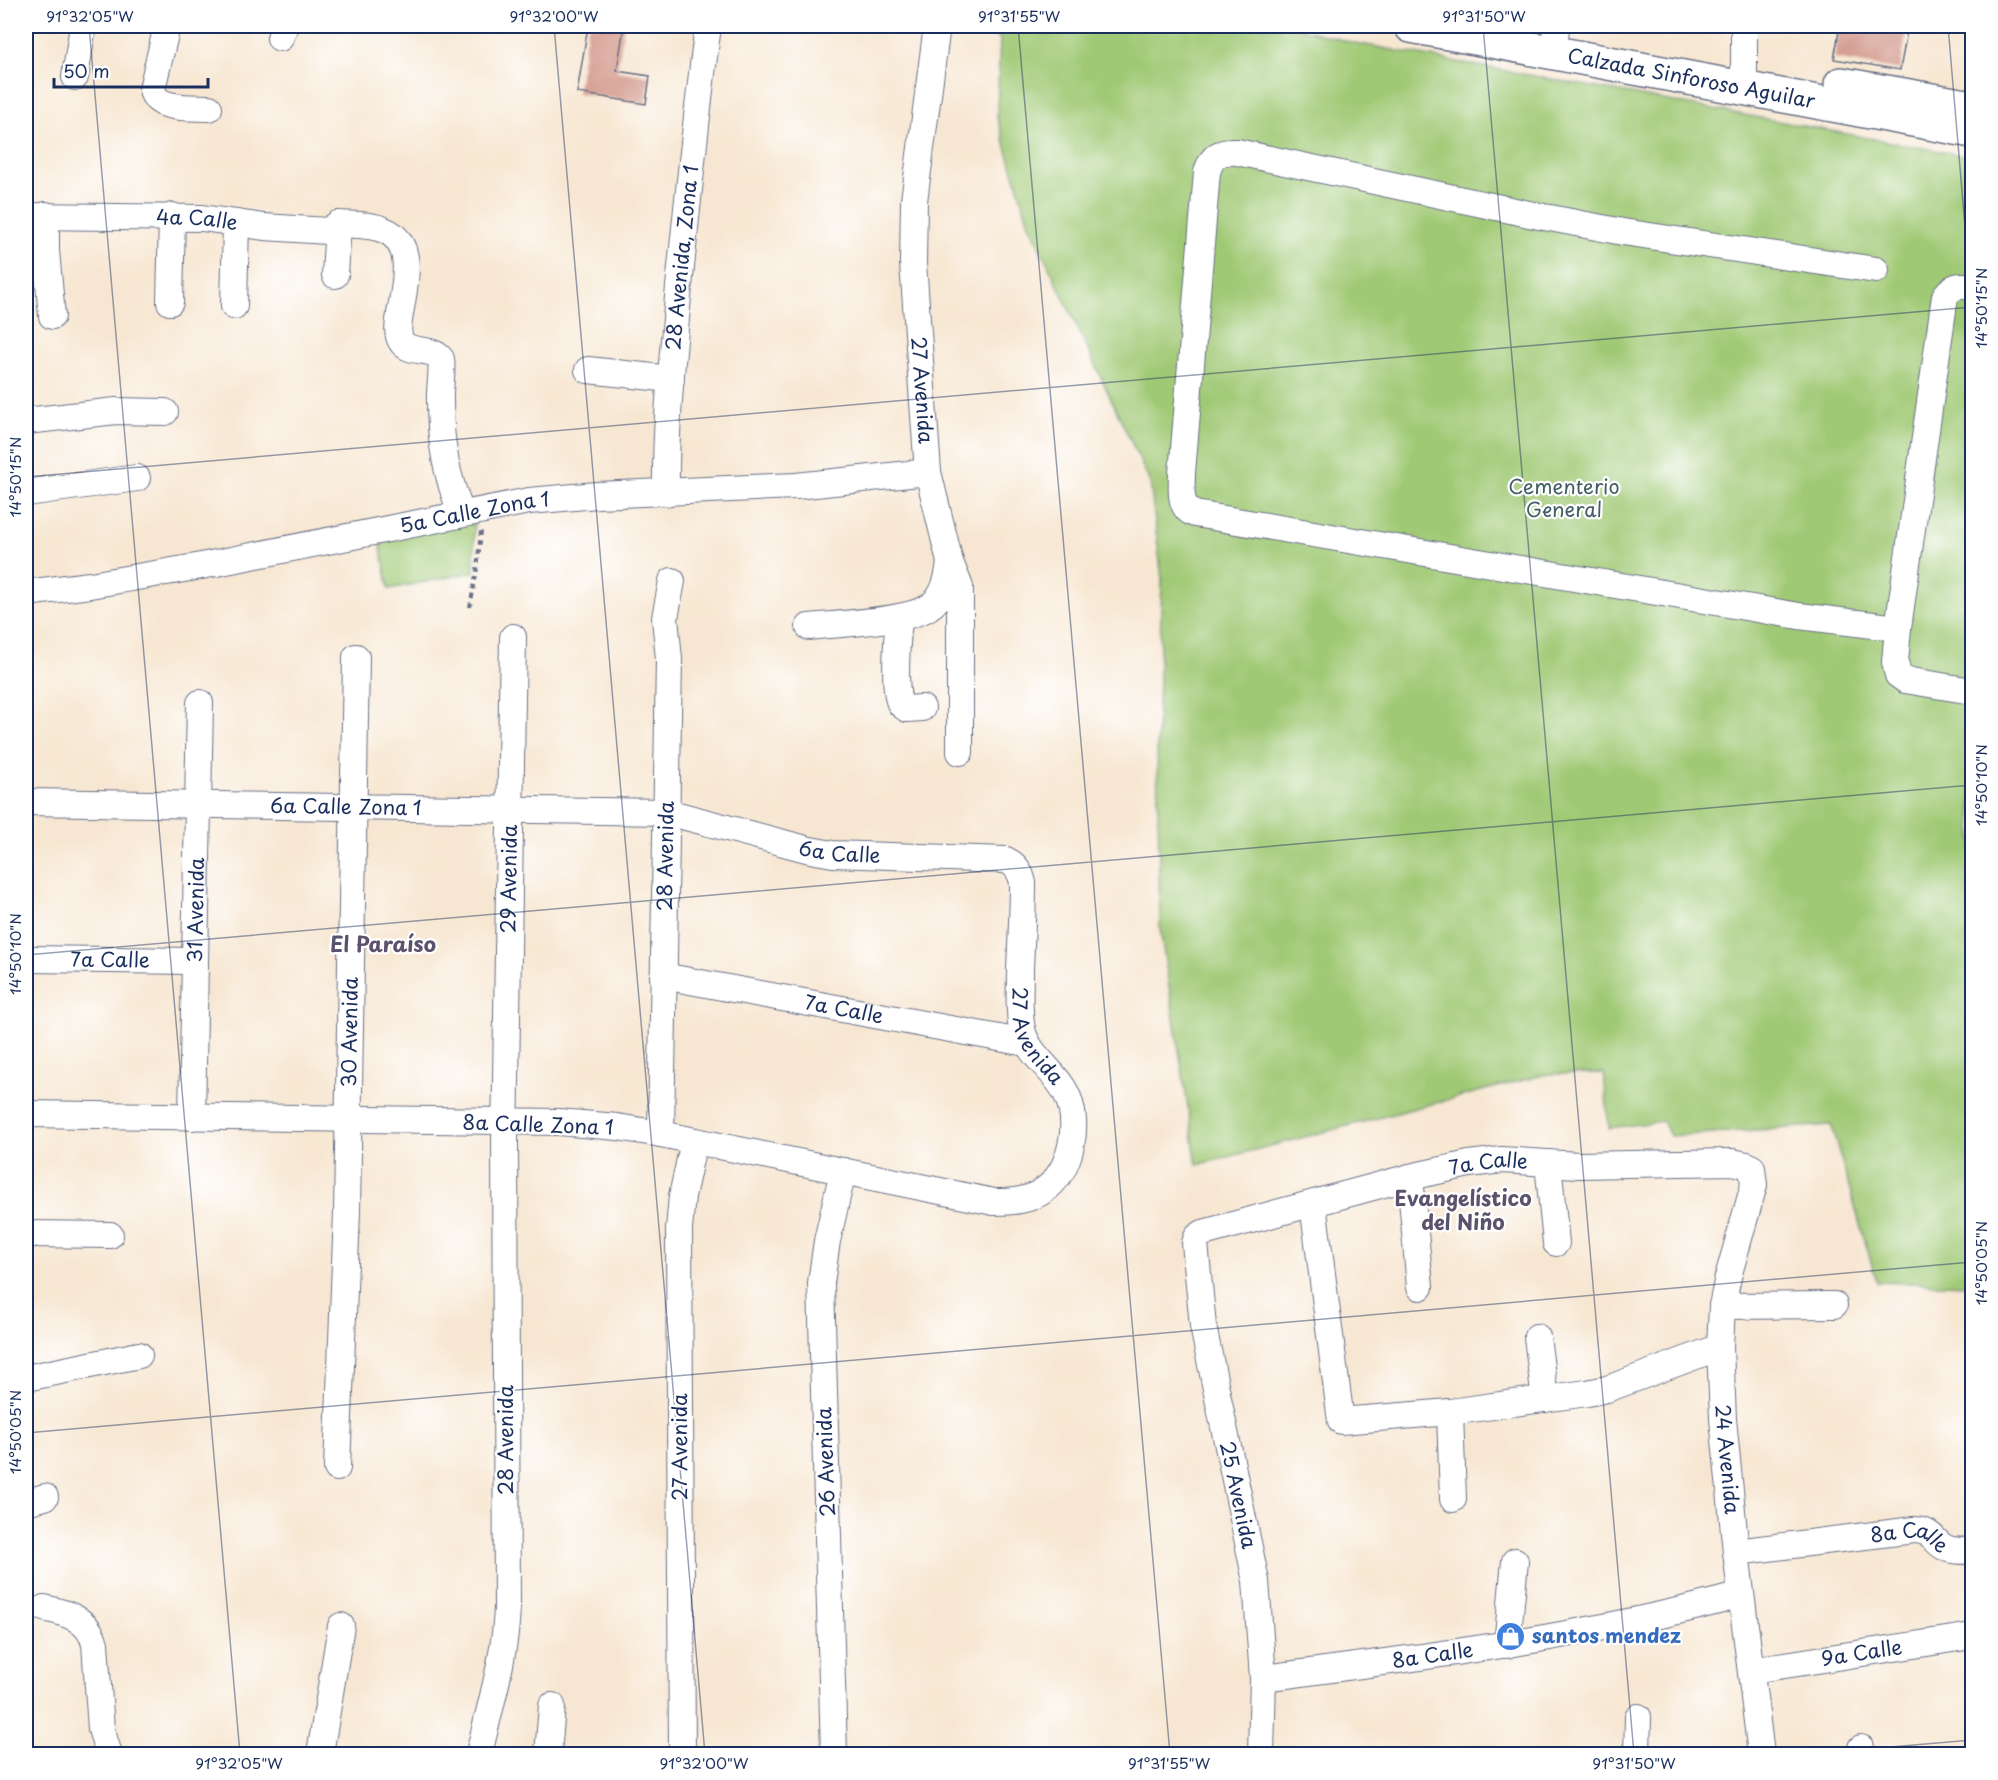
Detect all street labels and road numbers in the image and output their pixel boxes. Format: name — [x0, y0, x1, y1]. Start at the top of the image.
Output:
street label: Calzada Sinforoso Aguilar — [1565, 40, 1818, 115]
street label: 28 Avenida, Zona 1 — [657, 163, 705, 352]
street label: 4a Calle — [156, 201, 240, 237]
street label: 27 Avenida — [904, 335, 942, 445]
street label: 5a Calle Zona 1 — [397, 483, 551, 540]
street label: 6a Calle Zona 1 — [270, 790, 422, 822]
street label: 28 Avenida — [649, 800, 681, 911]
street label: 29 Avenida — [492, 824, 524, 934]
street label: 6a Calle — [796, 832, 881, 870]
street label: 31 Avenida — [179, 857, 211, 963]
street label: 7a Calle — [70, 944, 150, 974]
street label: 30 Avenida — [333, 976, 365, 1088]
street label: 7a Calle — [802, 986, 886, 1030]
street label: 27 Avenida — [1005, 987, 1072, 1091]
street label: 8a Calle Zona 1 — [462, 1106, 614, 1142]
street label: 7a Calle — [1446, 1144, 1529, 1182]
street label: 28 Avenida — [490, 1385, 520, 1495]
street label: 27 Avenida — [664, 1393, 694, 1501]
street label: 24 Avenida — [1708, 1404, 1748, 1516]
street label: 26 Avenida — [808, 1406, 842, 1517]
street label: 25 Avenida — [1213, 1438, 1265, 1552]
street label: 8a Calle — [1868, 1514, 1955, 1560]
street label: 9a Calle — [1819, 1631, 1904, 1673]
street label: 8a Calle — [1390, 1634, 1475, 1675]

